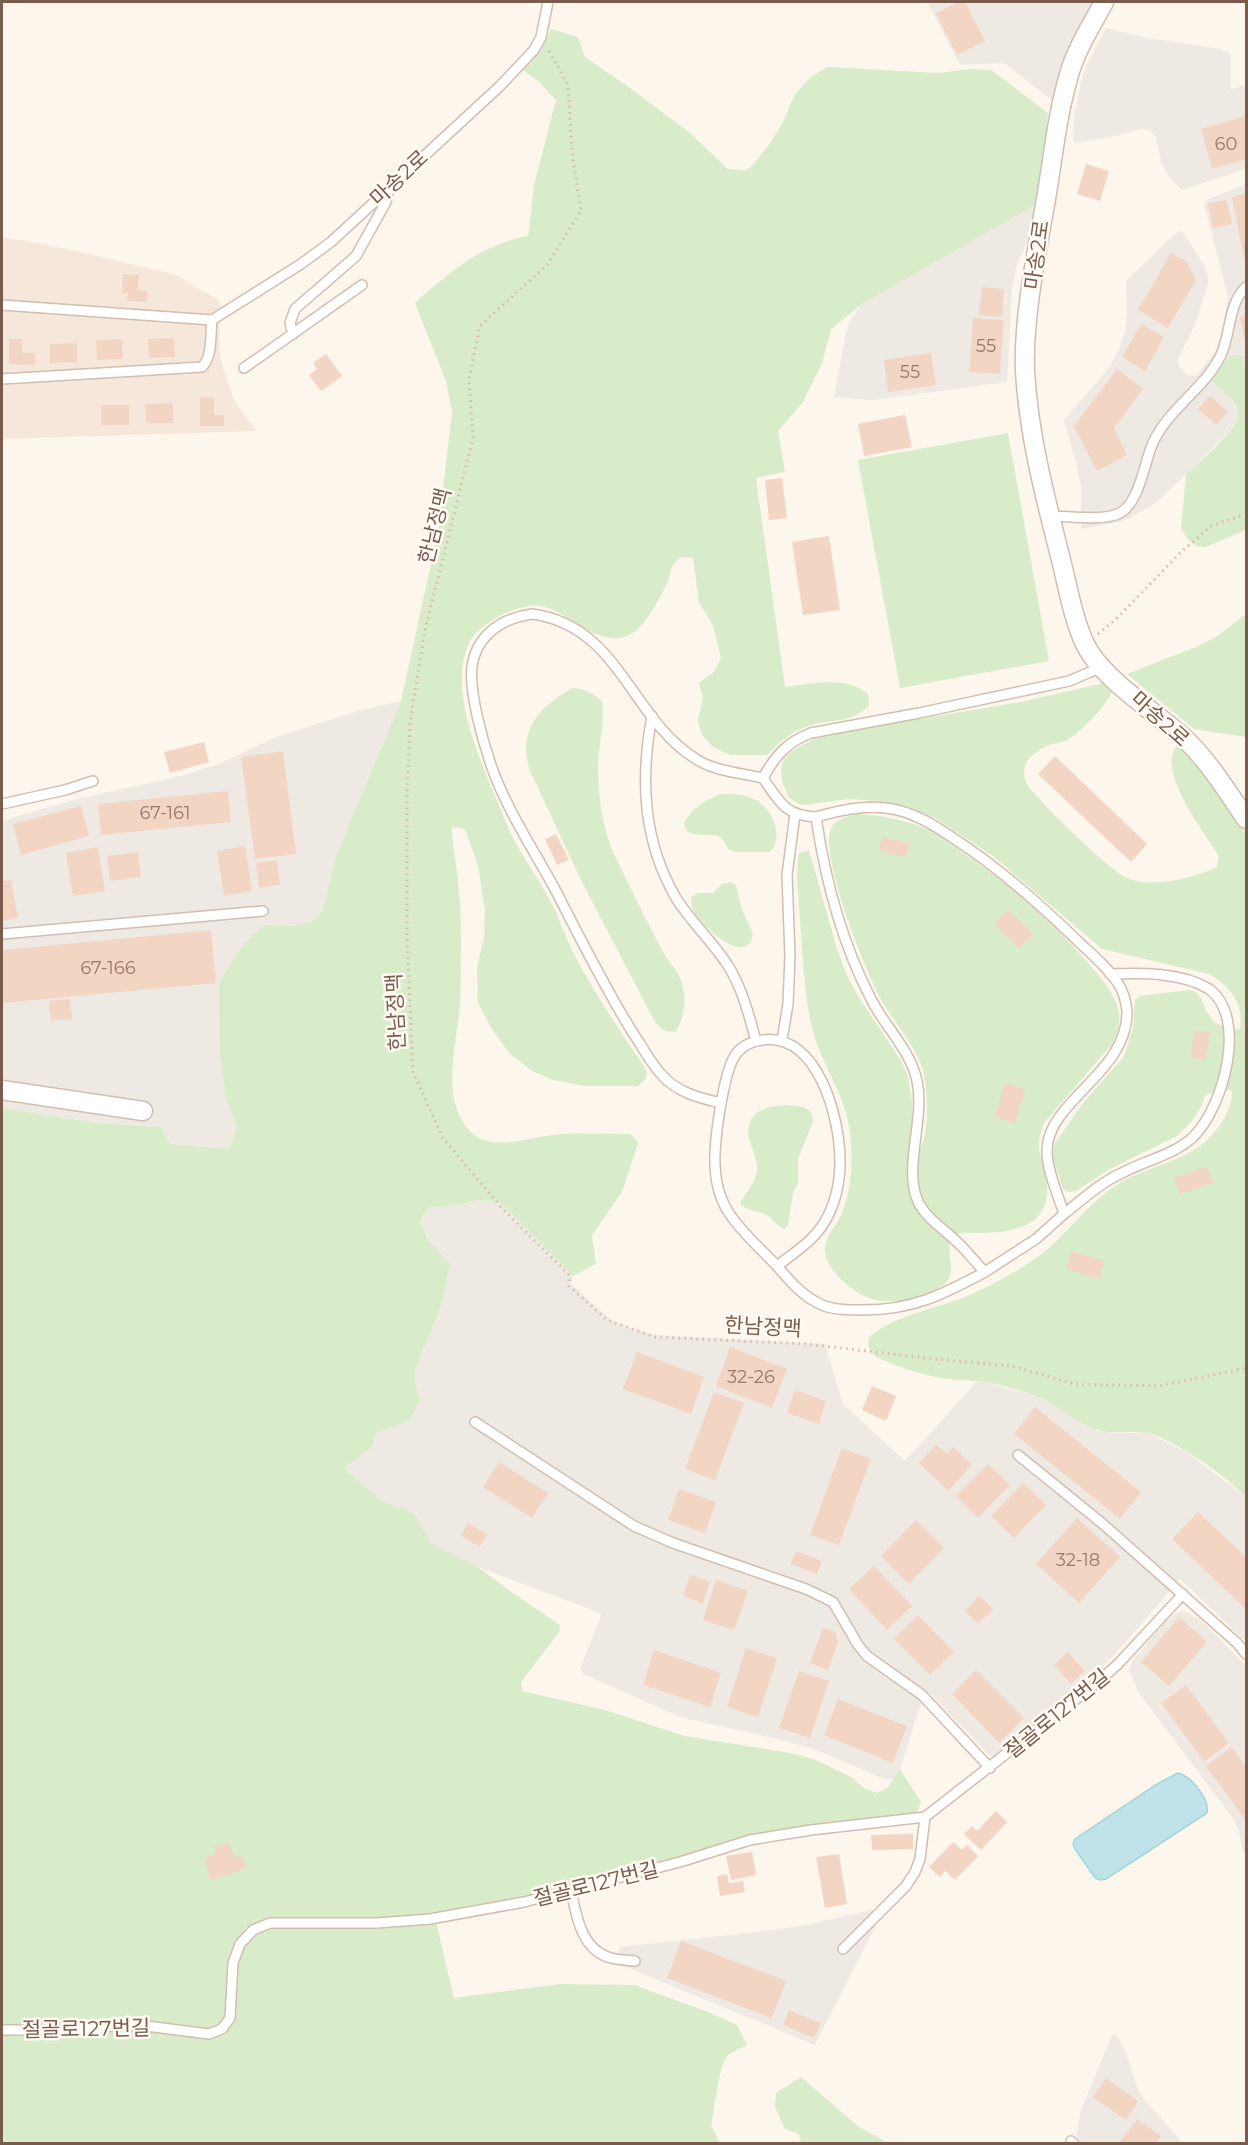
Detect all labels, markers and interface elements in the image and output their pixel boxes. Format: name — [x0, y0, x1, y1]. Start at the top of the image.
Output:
house number: 60 — [1215, 133, 1237, 155]
street label: 마송2로 — [365, 145, 433, 211]
street label: 마송2로 — [1019, 219, 1054, 291]
house number: 55 — [976, 335, 996, 357]
house number: 55 — [900, 361, 920, 383]
street label: 한남정맥 — [413, 485, 456, 566]
street label: 마송2로 — [1126, 686, 1195, 751]
house number: 67-161 — [139, 802, 191, 824]
house number: 67-166 — [80, 957, 136, 979]
street label: 한남정맥 — [381, 973, 410, 1051]
street label: 한남정맥 — [724, 1312, 802, 1341]
house number: 32-26 — [727, 1366, 775, 1388]
house number: 32-18 — [1056, 1549, 1100, 1571]
street label: 절골로127번길 — [999, 1663, 1114, 1764]
street label: 절골로127번길 — [531, 1856, 661, 1911]
street label: 절골로127번길 — [22, 2015, 150, 2042]

